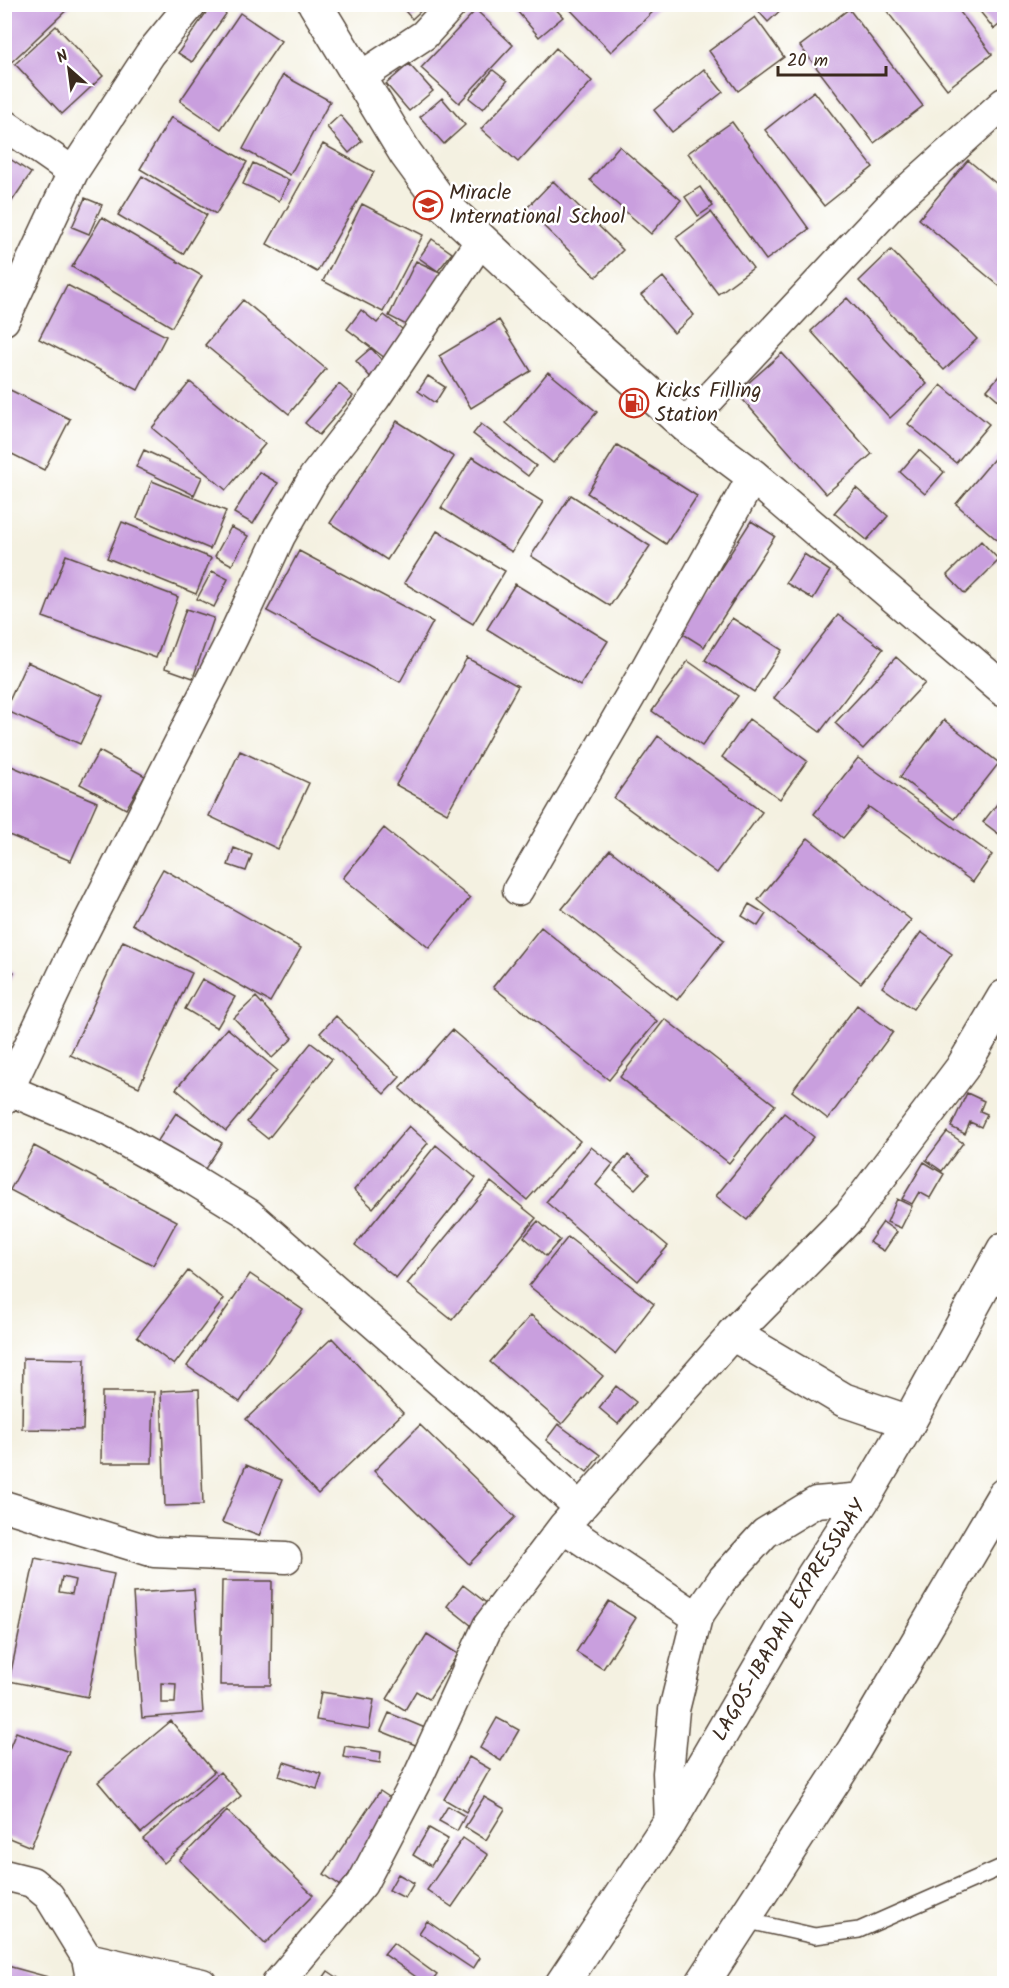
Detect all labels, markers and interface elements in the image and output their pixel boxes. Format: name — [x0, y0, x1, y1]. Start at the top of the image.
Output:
north arrow — [39, 39, 99, 99]
scale bar — [778, 39, 886, 77]
text: N — [52, 44, 73, 70]
text: 20 m — [787, 47, 828, 76]
place label: Miracle International School — [449, 177, 625, 234]
school or university icon: Miracle International School — [412, 189, 444, 221]
place label: Kicks Filling Station — [655, 375, 761, 432]
fuel station icon: Kicks Filling Station — [618, 387, 650, 419]
street label: LAGOS-IBADAN EXPRESSWAY — [704, 1492, 876, 1748]

